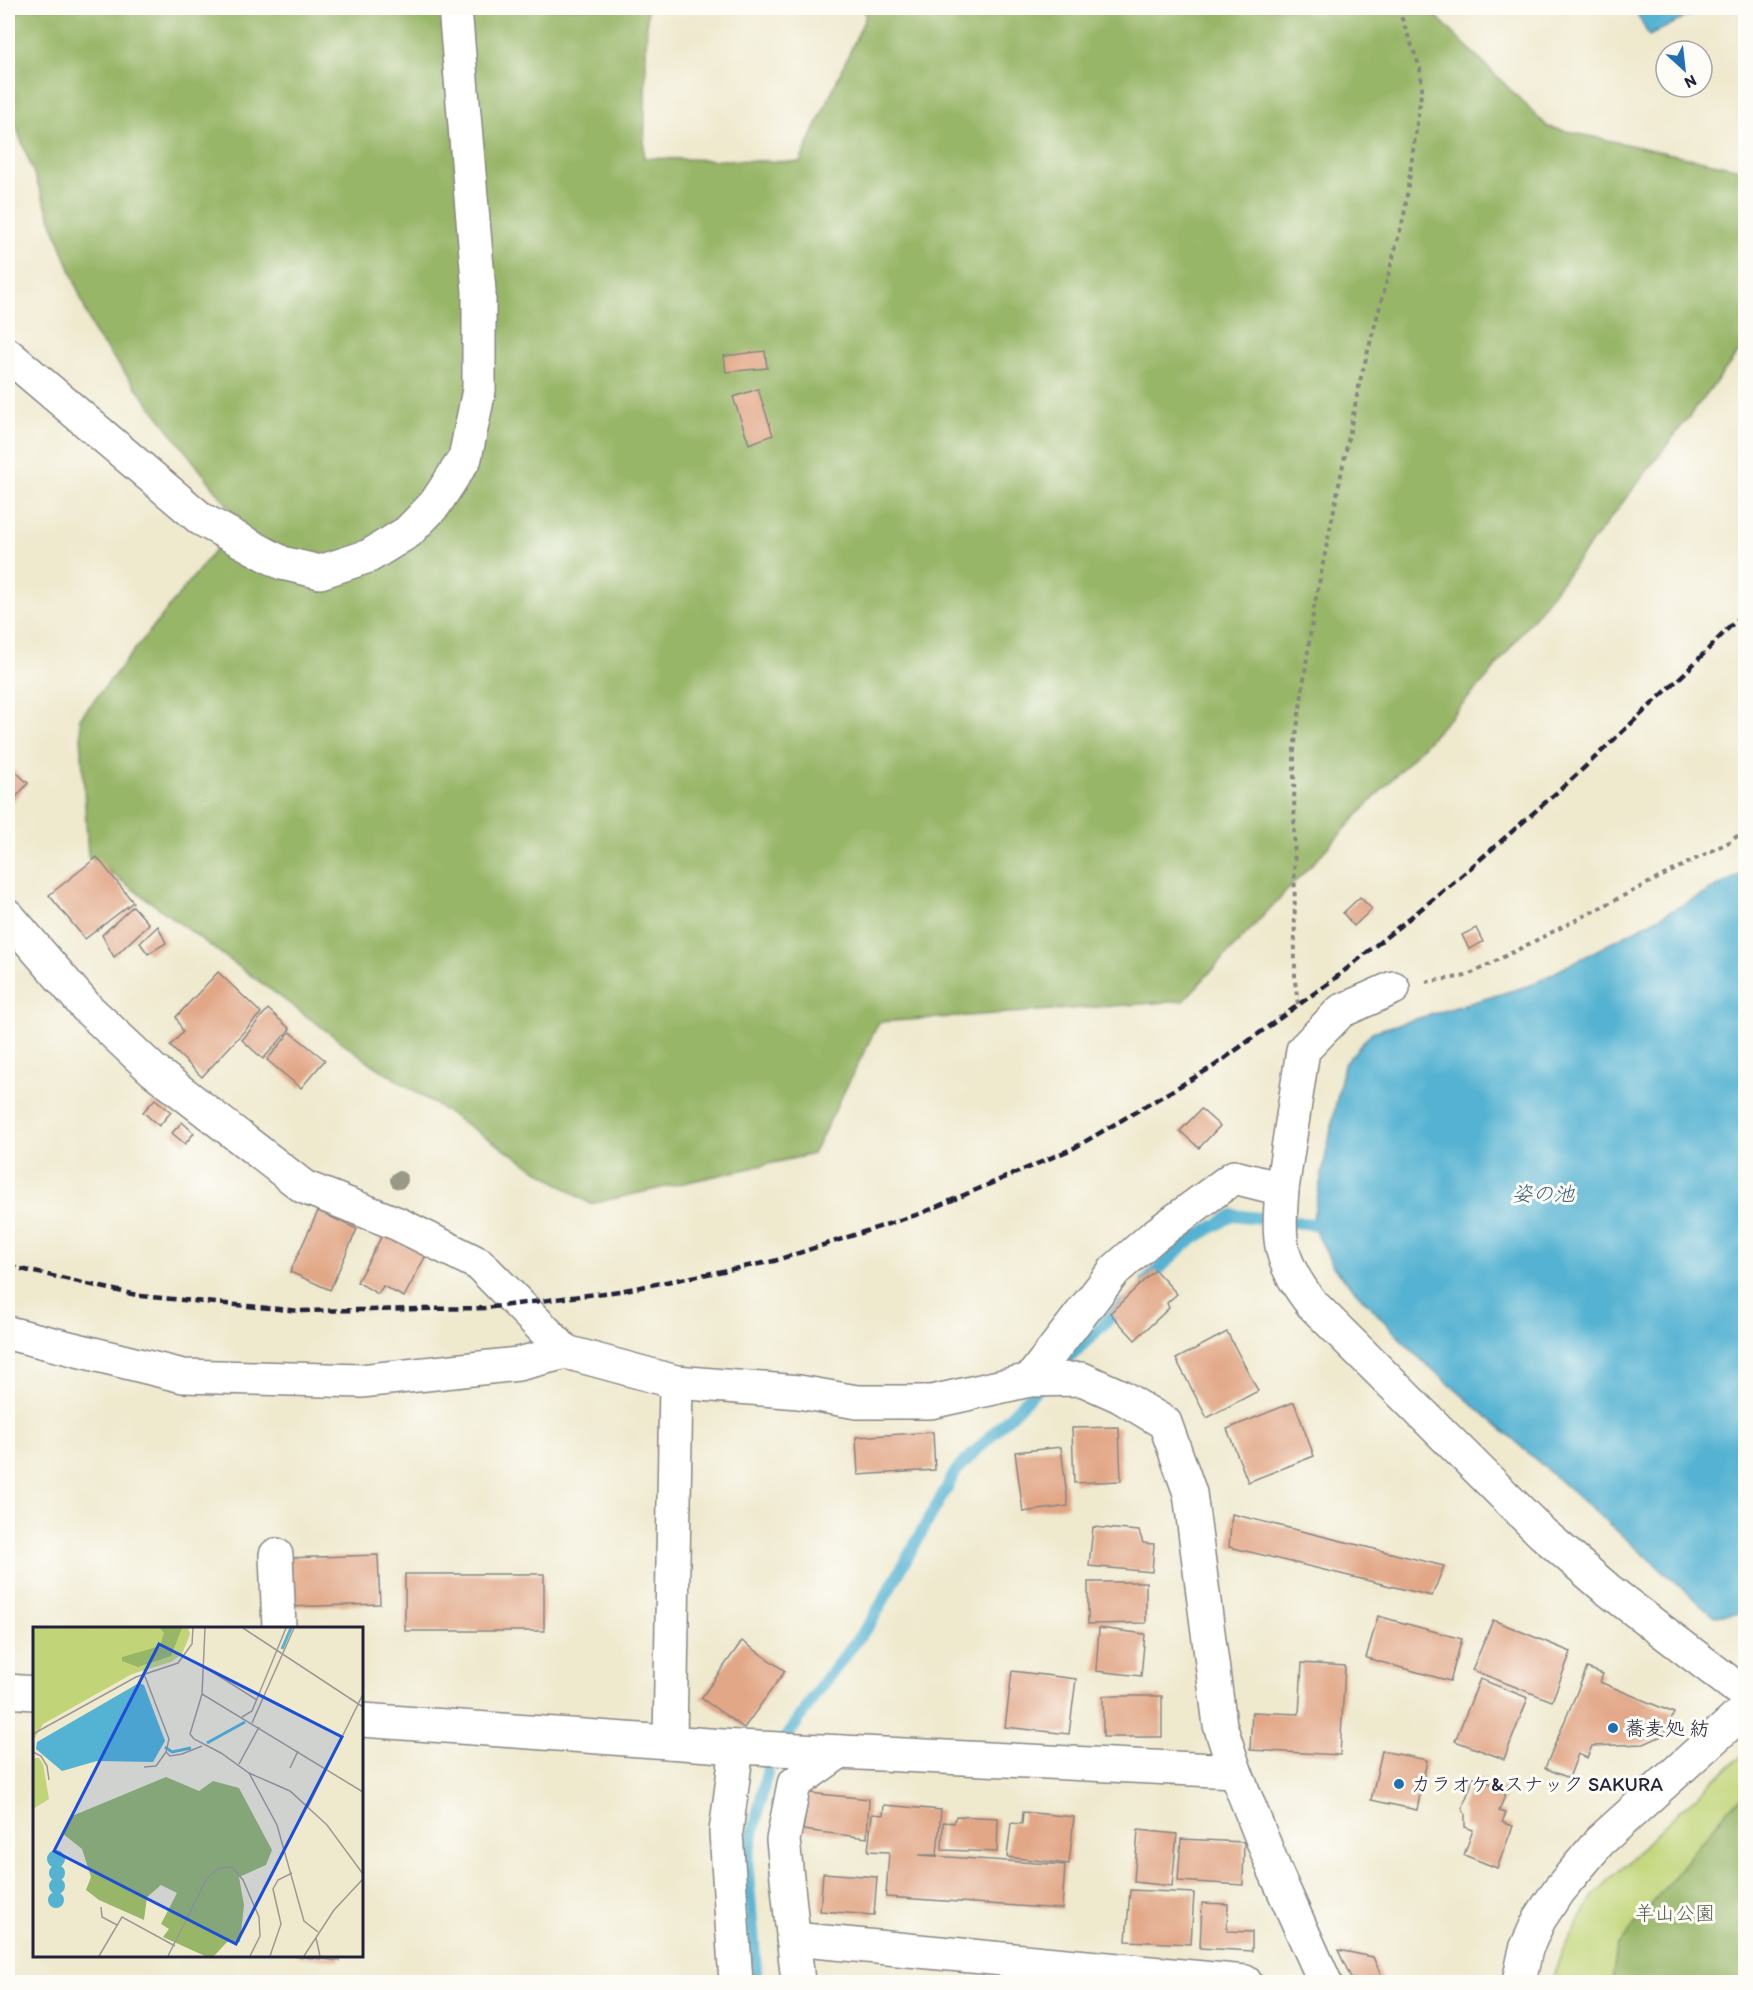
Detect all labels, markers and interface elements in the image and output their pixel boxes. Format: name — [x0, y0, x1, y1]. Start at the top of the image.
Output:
north arrow — [1654, 39, 1714, 99]
text: N — [1681, 71, 1700, 93]
water label: 姿の池 — [1512, 1181, 1575, 1206]
inset map — [33, 1627, 363, 1957]
place label: 蕎麦処 紡 — [1625, 1716, 1710, 1740]
marker: 蕎麦処 紡 — [1606, 1721, 1620, 1735]
place label: カラオケ&スナック SAKURA — [1411, 1772, 1663, 1796]
marker: カラオケ&スナック SAKURA — [1392, 1777, 1406, 1791]
park label: 羊山公園 — [1635, 1901, 1715, 1925]

